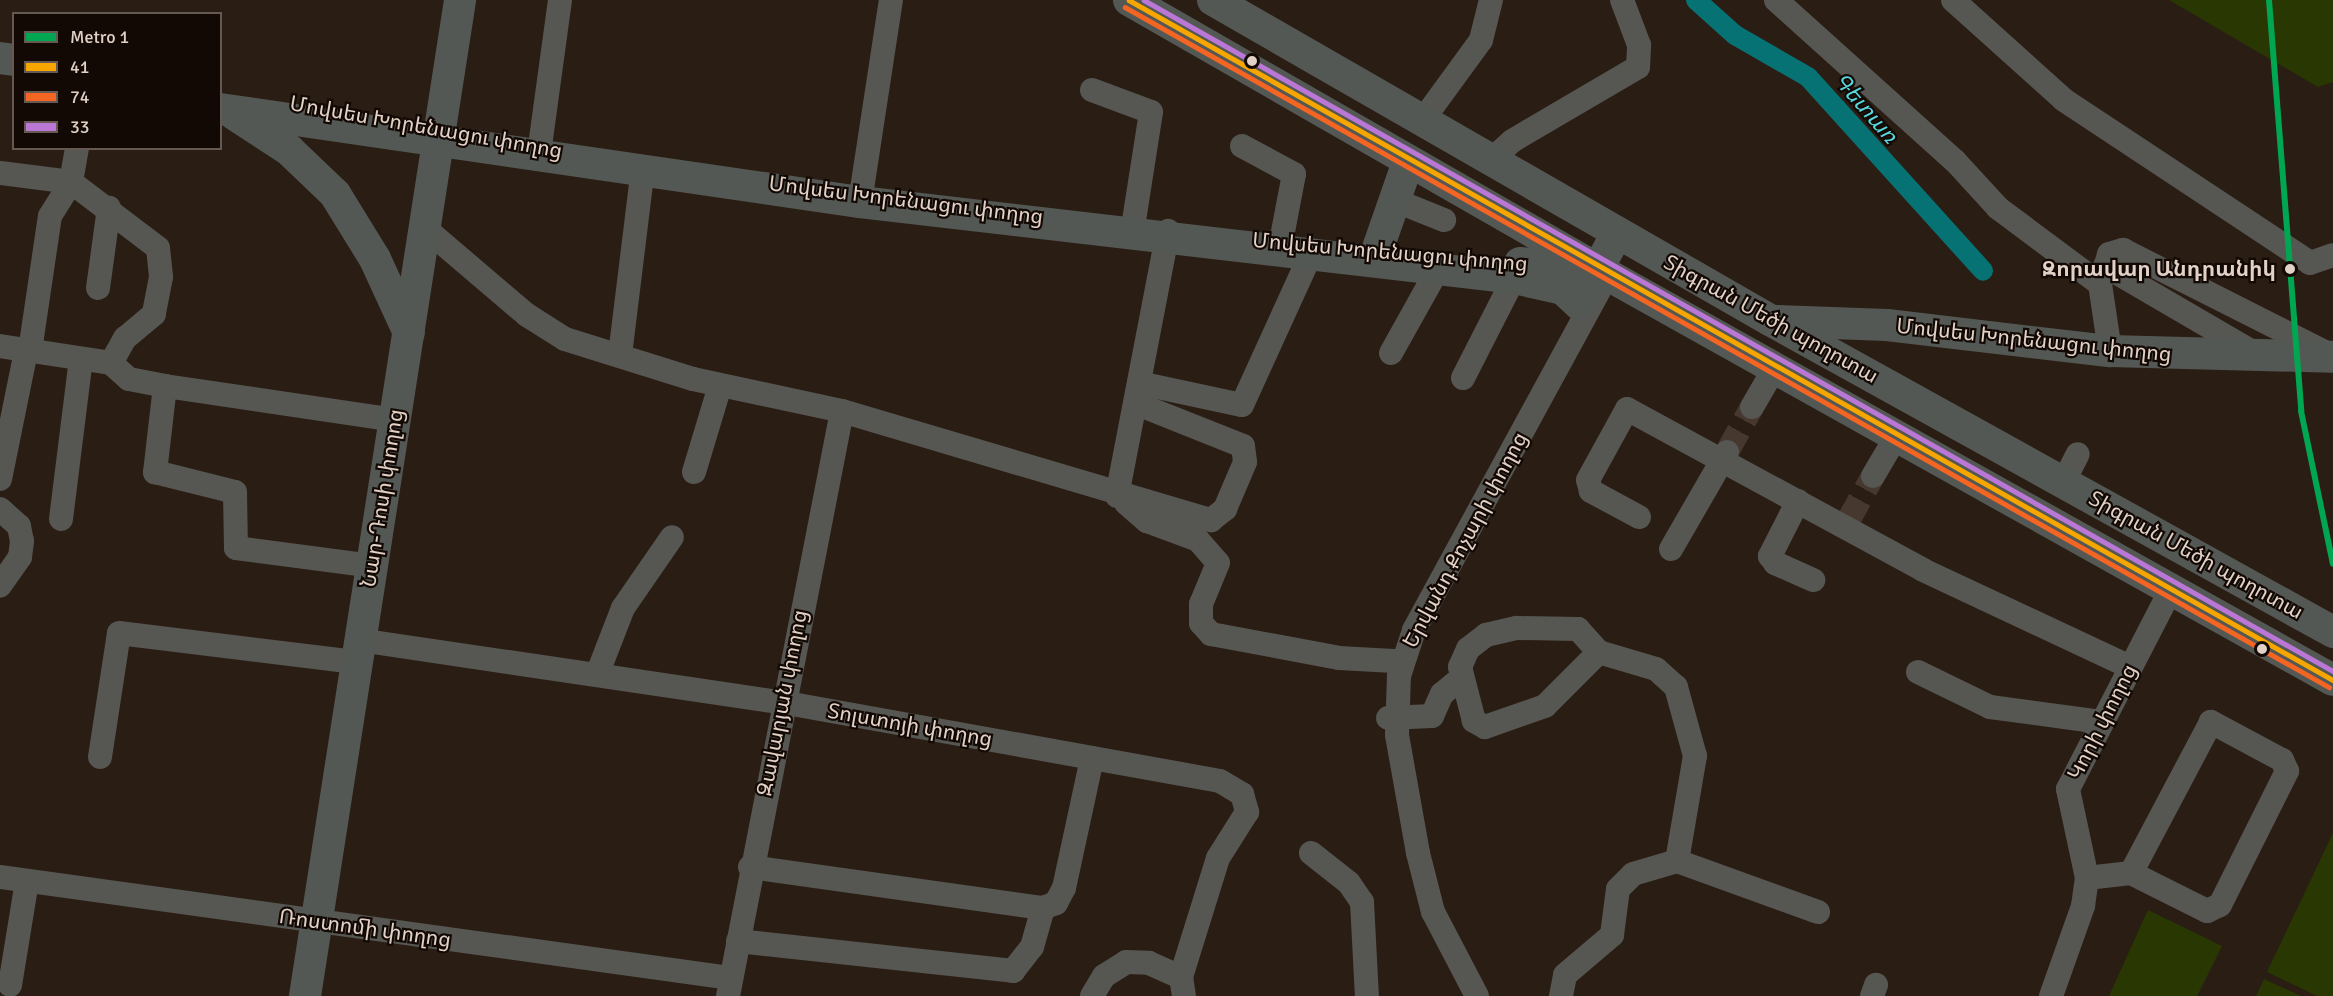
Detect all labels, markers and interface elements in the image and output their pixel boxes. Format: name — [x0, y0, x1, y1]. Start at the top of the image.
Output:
legend — [12, 12, 222, 150]
text: Metro 1 — [70, 26, 129, 48]
unlabelled marker — [1246, 55, 1258, 67]
text: 41 — [70, 56, 89, 78]
water label: Գետառ — [1828, 68, 1904, 148]
text: 74 — [70, 86, 89, 108]
street label: Մովսես Խորենացու փողոց — [288, 91, 564, 163]
text: 33 — [70, 116, 89, 138]
street label: Մովսես Խորենացու փողոց — [767, 171, 1045, 229]
street label: Մովսես Խորենացու փողոց — [1251, 227, 1529, 277]
street label: Տիգրան Մեծի պողոտա — [1659, 249, 1883, 389]
place label: Զորավար Անդրանիկ — [2042, 256, 2276, 282]
marker: Զորավար Անդրանիկ — [2281, 260, 2299, 278]
street label: Մովսես Խորենացու փողոց — [1895, 313, 2173, 367]
street label: Նար-Դոսի փողոց — [355, 407, 409, 589]
street label: Երվանդ Քոչարի փողոց — [1397, 428, 1533, 652]
street label: Տիգրան Մեծի պողոտա — [2084, 485, 2308, 625]
street label: Զավարյան փողոց — [752, 608, 812, 798]
unlabelled marker — [2256, 643, 2268, 655]
street label: Կորի փողոց — [2062, 660, 2142, 784]
street label: Տոլստոյի փողոց — [826, 698, 994, 752]
street label: Ռոստոմի փողոց — [277, 903, 453, 953]

